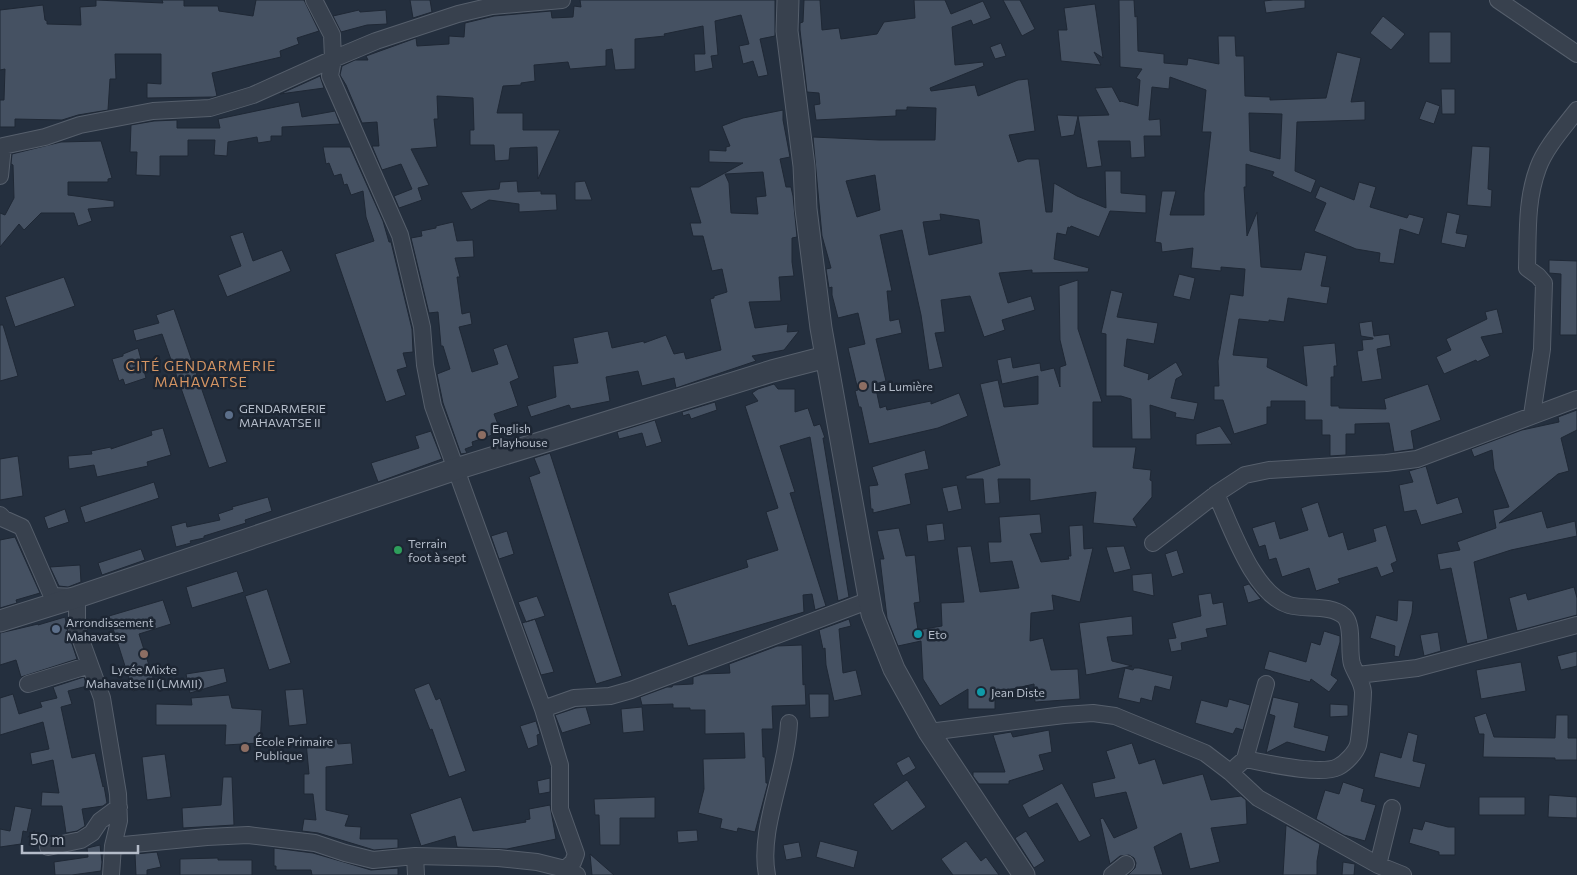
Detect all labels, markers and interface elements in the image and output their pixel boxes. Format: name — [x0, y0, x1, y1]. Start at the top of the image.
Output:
district label: CITÉ GENDARMERIE MAHAVATSE — [126, 357, 276, 390]
place label: La Lumière — [873, 379, 933, 393]
marker: La Lumière — [857, 380, 869, 392]
place label: GENDARMERIE MAHAVATSE II — [239, 401, 326, 429]
marker: GENDARMERIE MAHAVATSE II — [223, 409, 235, 421]
place label: English Playhouse — [492, 421, 547, 449]
marker: English Playhouse — [476, 429, 488, 441]
place label: Terrain foot à sept — [408, 536, 466, 564]
marker: Terrain foot à sept — [392, 544, 404, 556]
place label: Arrondissement Mahavatse — [66, 615, 154, 643]
marker: Arrondissement Mahavatse — [50, 623, 62, 635]
place label: Eto — [928, 627, 947, 641]
marker: Eto — [912, 628, 924, 640]
marker: Lycée Mixte Mahavatse II (LMMII) — [138, 648, 150, 660]
place label: Lycée Mixte Mahavatse II (LMMII) — [86, 662, 202, 690]
place label: Jean Diste — [991, 685, 1045, 700]
marker: Jean Diste — [975, 686, 987, 698]
place label: École Primaire Publique — [255, 734, 333, 762]
marker: École Primaire Publique — [239, 742, 251, 754]
scale bar — [22, 822, 139, 854]
text: 50 m — [30, 830, 64, 848]

